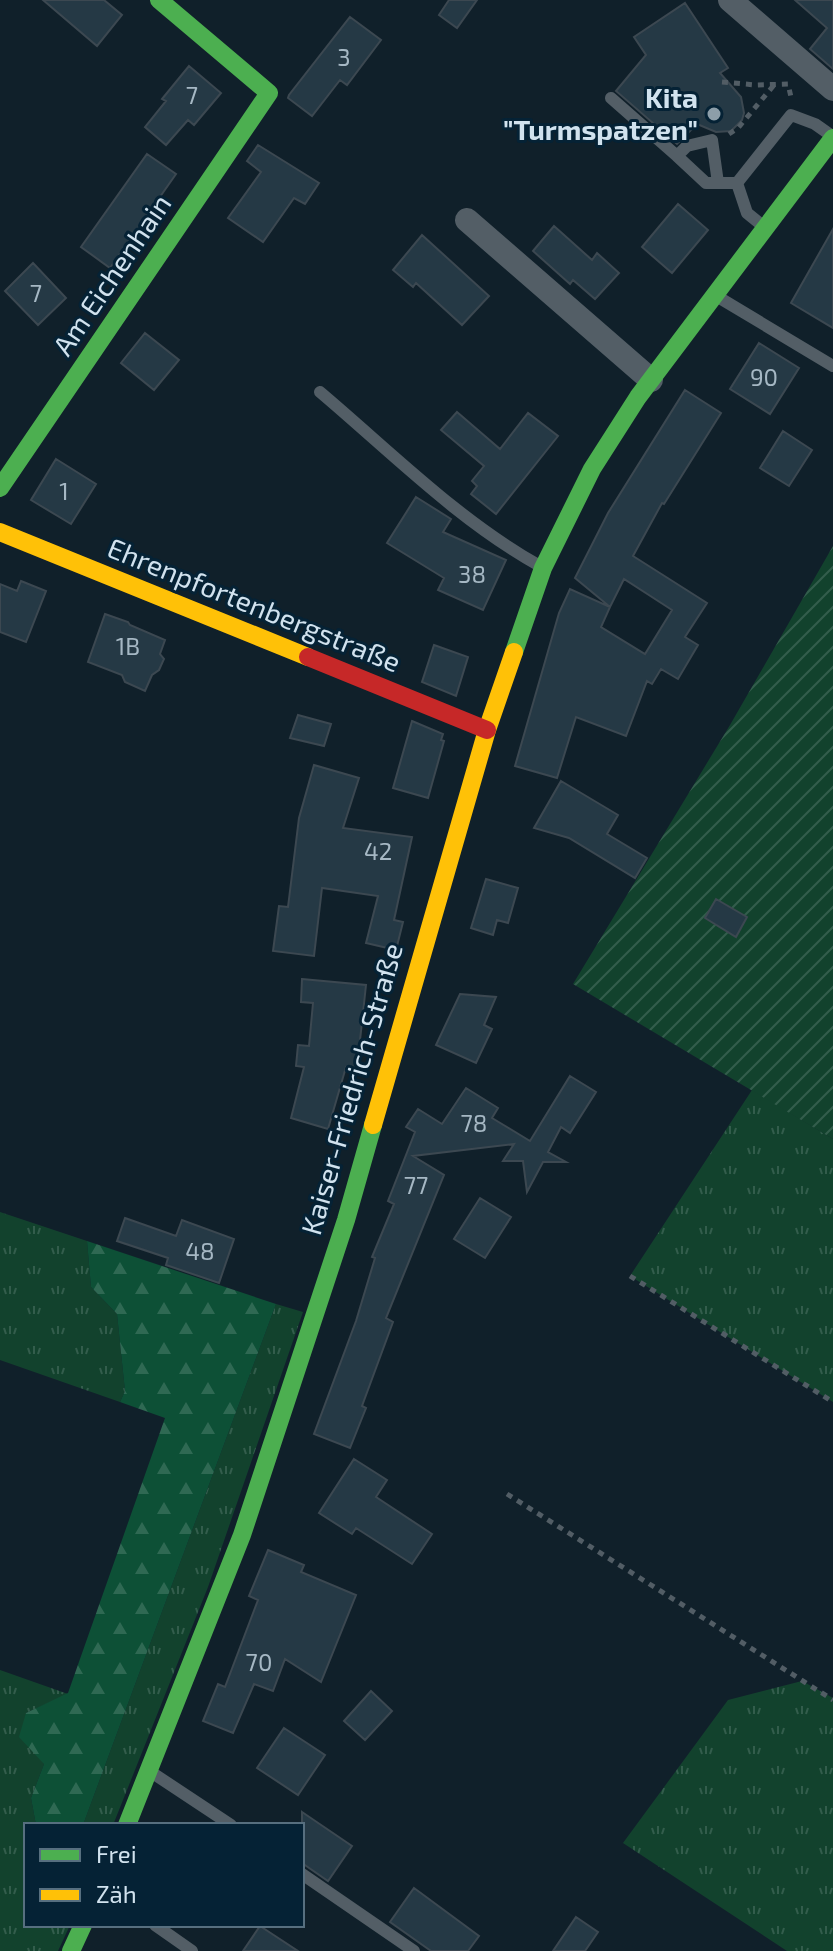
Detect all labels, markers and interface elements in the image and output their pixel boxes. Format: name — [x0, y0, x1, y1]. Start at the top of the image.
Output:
house number: 3 — [337, 42, 351, 71]
house number: 7 — [186, 80, 198, 109]
place label: Kita "Turmspatzen" — [503, 80, 698, 146]
marker: Kita "Turmspatzen" — [705, 105, 723, 123]
street label: Am Eichenhain — [45, 187, 178, 361]
house number: 7 — [30, 278, 42, 307]
house number: 90 — [750, 362, 778, 391]
house number: 1 — [59, 476, 69, 505]
street label: Ehrenpfortenbergstraße — [103, 530, 406, 678]
house number: 38 — [458, 559, 486, 588]
house number: 1B — [116, 631, 140, 660]
house number: 42 — [364, 836, 392, 865]
street label: Kaiser-Friedrich-Straße — [293, 939, 409, 1238]
house number: 78 — [461, 1108, 487, 1137]
house number: 77 — [404, 1170, 428, 1199]
house number: 48 — [185, 1236, 215, 1265]
house number: 70 — [246, 1647, 272, 1676]
legend — [24, 1823, 304, 1927]
text: Frei — [96, 1839, 137, 1868]
text: Zäh — [96, 1879, 137, 1908]

